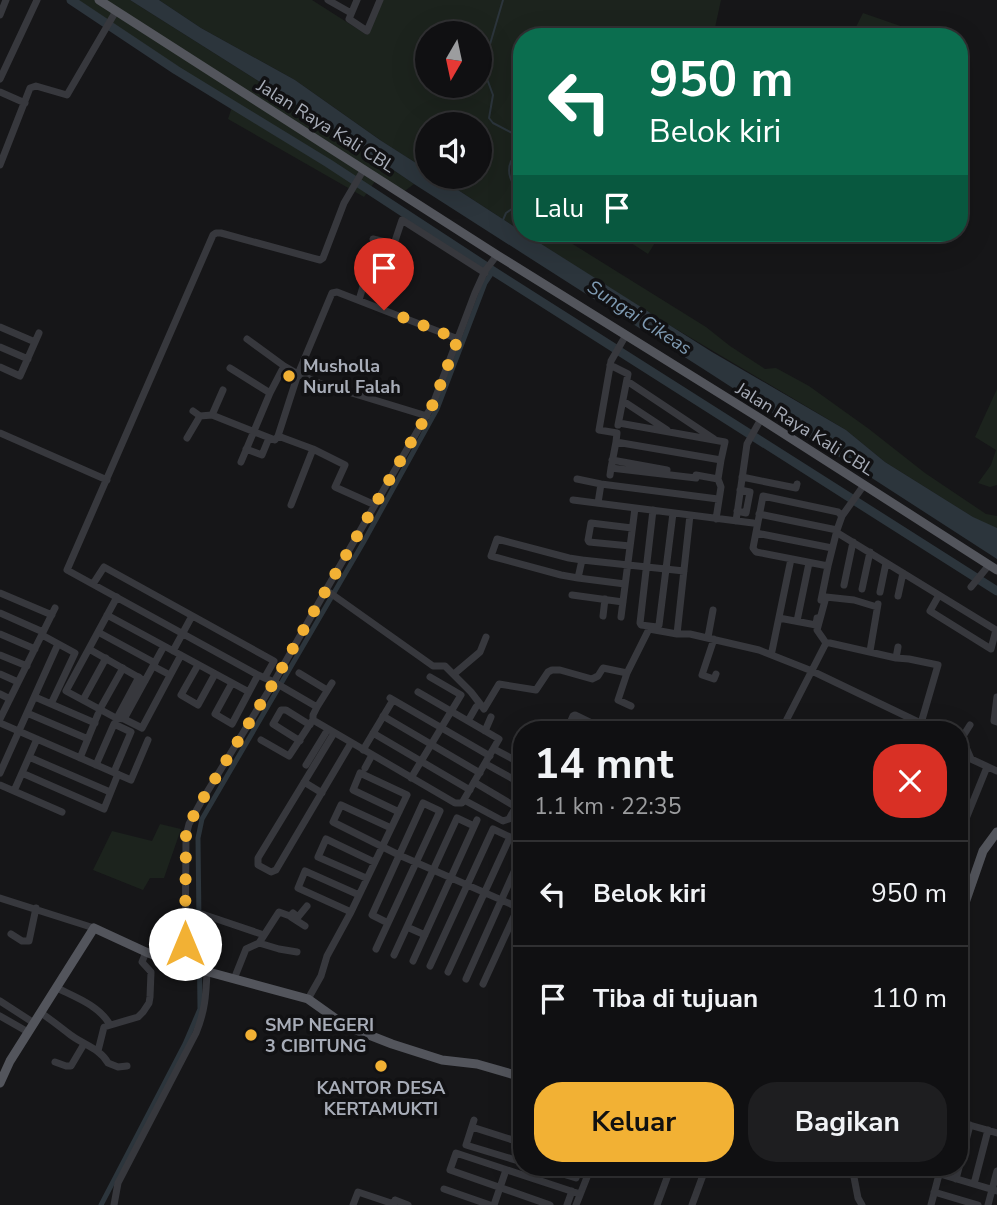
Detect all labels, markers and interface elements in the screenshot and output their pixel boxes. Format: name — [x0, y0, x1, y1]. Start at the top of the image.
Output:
north arrow — [415, 21, 492, 98]
map controls — [415, 21, 492, 189]
text: 950 m — [649, 46, 793, 113]
icon: left — [534, 56, 625, 147]
street label: Jalan Raya Kali CBL — [251, 73, 400, 178]
text: Belok kiri — [649, 110, 781, 153]
button: sound — [415, 112, 492, 189]
icon: arrive — [598, 189, 636, 227]
text: Lalu — [534, 191, 584, 226]
pin — [354, 238, 414, 310]
icon: arrive — [365, 249, 403, 287]
water label: Sungai Cikeas — [582, 274, 697, 361]
place label: Musholla Nurul Falah — [303, 354, 401, 399]
marker: Musholla Nurul Falah — [281, 368, 297, 384]
street label: Jalan Raya Kali CBL — [730, 376, 879, 481]
text: 14 mnt — [534, 736, 673, 793]
button: close — [873, 744, 947, 818]
text: 1.1 km · 22:35 — [534, 791, 681, 822]
icon: left — [534, 875, 572, 913]
text: Belok kiri — [593, 876, 706, 911]
text: 950 m — [871, 876, 947, 911]
position arrow — [148, 907, 222, 981]
icon: arrive — [534, 980, 572, 1018]
text: Tiba di tujuan — [593, 981, 758, 1016]
text: 110 m — [871, 981, 947, 1016]
place label: SMP NEGERI 3 CIBITUNG — [265, 1013, 374, 1058]
marker: SMP NEGERI 3 CIBITUNG — [243, 1027, 259, 1043]
marker: KANTOR DESA KERTAMUKTI — [373, 1058, 389, 1074]
place label: KANTOR DESA KERTAMUKTI — [316, 1076, 446, 1121]
button: Keluar — [534, 1082, 734, 1162]
button: Bagikan — [748, 1082, 947, 1162]

